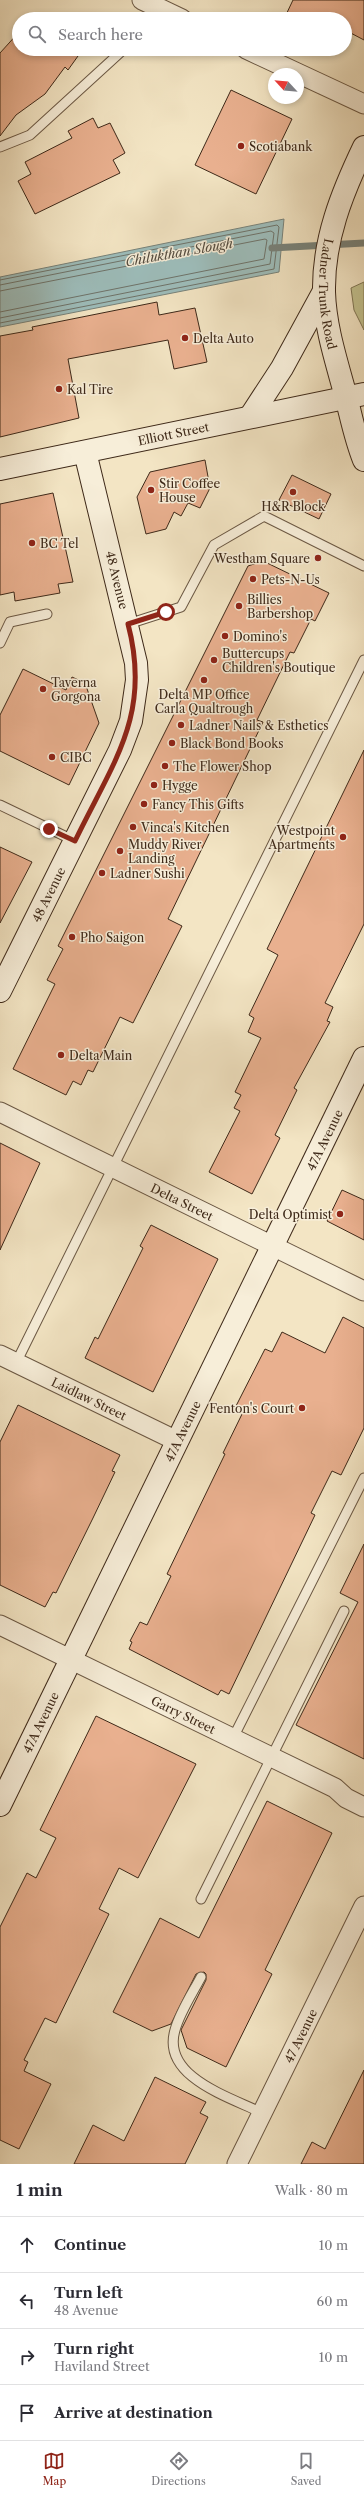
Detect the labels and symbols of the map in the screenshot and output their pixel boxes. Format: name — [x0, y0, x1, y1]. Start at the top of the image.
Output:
north arrow — [268, 68, 304, 104]
place label: Scotiabank — [249, 139, 313, 154]
marker: Scotiabank — [236, 141, 246, 151]
water label: Chilukthan Slough — [124, 235, 234, 269]
street label: Ladner Trunk Road — [316, 237, 340, 351]
place label: Delta Auto — [193, 331, 254, 346]
marker: Delta Auto — [180, 333, 190, 343]
place label: Kal Tire — [67, 382, 113, 397]
marker: Kal Tire — [54, 384, 64, 394]
street label: Elliott Street — [136, 418, 211, 448]
place label: Stir Coffee House — [159, 476, 220, 505]
marker: Stir Coffee House — [146, 485, 156, 495]
marker: H&R Block — [288, 487, 298, 497]
place label: H&R Block — [261, 499, 326, 514]
place label: BC Tel — [40, 536, 79, 551]
marker: BC Tel — [27, 538, 37, 548]
street label: 48 Avenue — [103, 549, 132, 611]
place label: Westham Square — [213, 551, 310, 566]
marker: Westham Square — [313, 553, 323, 563]
place label: Pets-N-Us — [261, 572, 320, 587]
marker: Pets-N-Us — [248, 574, 258, 584]
place label: Billies Barbershop — [247, 592, 313, 621]
marker: Billies Barbershop — [234, 601, 244, 611]
route start — [157, 603, 175, 621]
place label: Domino's — [233, 629, 287, 644]
marker: Domino's — [220, 631, 230, 641]
place label: Buttercups Children's Boutique — [222, 646, 336, 675]
marker: Buttercups Children's Boutique — [209, 655, 219, 665]
place label: Taverna Gorgona — [51, 675, 101, 704]
marker: Delta MP Office Carla Qualtrough — [199, 675, 209, 685]
marker: Taverna Gorgona — [38, 684, 48, 694]
place label: Delta MP Office Carla Qualtrough — [155, 687, 254, 716]
place label: Ladner Nails & Esthetics — [189, 718, 329, 733]
marker: Ladner Nails & Esthetics — [176, 720, 186, 730]
place label: Black Bond Books — [180, 736, 283, 751]
marker: Black Bond Books — [167, 738, 177, 748]
place label: CIBC — [60, 750, 91, 765]
marker: CIBC — [47, 752, 57, 762]
place label: The Flower Shop — [173, 759, 272, 774]
marker: The Flower Shop — [160, 761, 170, 771]
place label: Hygge — [162, 778, 198, 793]
marker: Hygge — [149, 780, 159, 790]
place label: Fancy This Gifts — [152, 797, 244, 812]
marker: Fancy This Gifts — [139, 799, 149, 809]
route end — [40, 820, 58, 838]
place label: Vinca's Kitchen — [140, 820, 230, 835]
marker: Vinca's Kitchen — [128, 822, 138, 832]
place label: Westpoint Apartments — [267, 823, 336, 852]
marker: Westpoint Apartments — [338, 832, 348, 842]
place label: Muddy River Landing — [128, 837, 202, 866]
marker: Muddy River Landing — [115, 846, 125, 856]
street label: 48 Avenue — [28, 864, 68, 924]
place label: Ladner Sushi — [110, 866, 185, 881]
marker: Ladner Sushi — [97, 868, 107, 878]
place label: Pho Saigon — [80, 930, 145, 945]
marker: Pho Saigon — [67, 932, 77, 942]
place label: Delta Main — [69, 1048, 133, 1063]
marker: Delta Main — [56, 1050, 66, 1060]
street label: 47A Avenue — [303, 1106, 346, 1173]
street label: Delta Street — [148, 1180, 217, 1224]
place label: Delta Optimist — [249, 1207, 333, 1222]
marker: Delta Optimist — [335, 1209, 345, 1219]
street label: Laidlaw Street — [49, 1374, 130, 1423]
street label: 47A Avenue — [161, 1398, 204, 1464]
place label: Fenton's Court — [209, 1401, 295, 1416]
marker: Fenton's Court — [297, 1403, 307, 1413]
street label: 47A Avenue — [19, 1689, 62, 1755]
street label: Garry Street — [149, 1692, 219, 1737]
street label: 47 Avenue — [281, 2006, 320, 2065]

